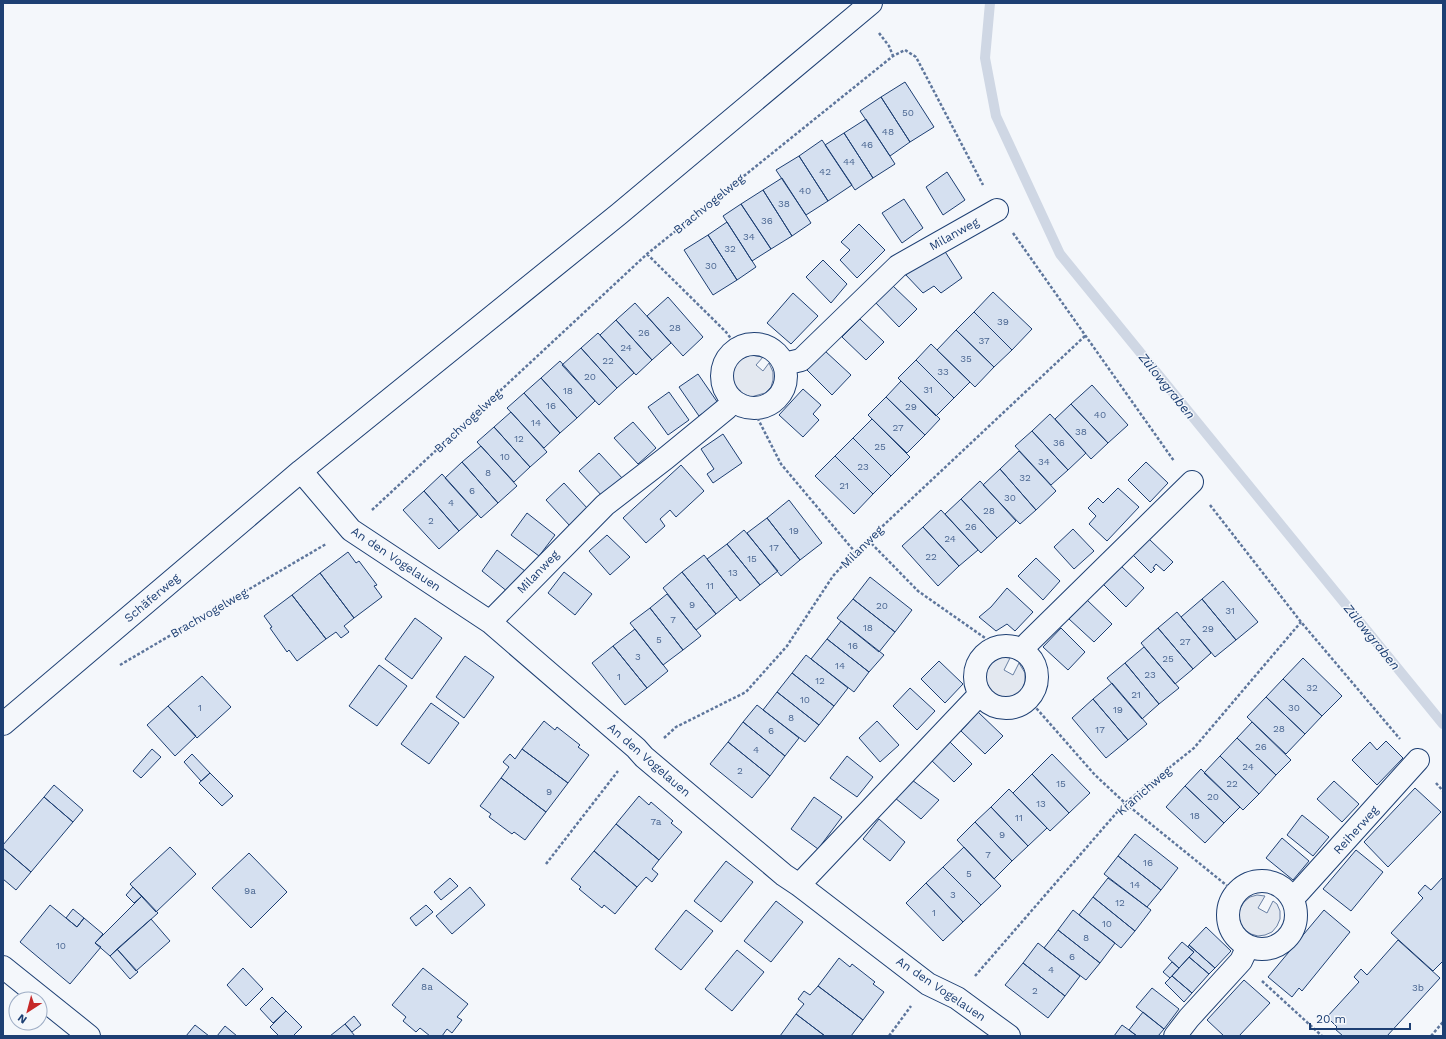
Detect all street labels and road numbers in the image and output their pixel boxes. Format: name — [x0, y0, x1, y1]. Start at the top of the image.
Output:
street label: Brachvogelweg — [671, 171, 748, 237]
street label: Milanweg — [927, 214, 982, 253]
street label: Brachvogelweg — [432, 386, 505, 456]
street label: Milanweg — [838, 522, 887, 571]
street label: An den Vogelauen — [349, 524, 443, 594]
street label: Milanweg — [514, 547, 562, 596]
street label: Schäferweg — [121, 570, 183, 625]
street label: Brachvogelweg — [168, 585, 251, 641]
street label: An den Vogelauen — [605, 720, 693, 800]
street label: Kranichweg — [1114, 763, 1174, 818]
street label: Reiherweg — [1331, 802, 1382, 857]
street label: An den Vogelauen — [894, 954, 988, 1024]

